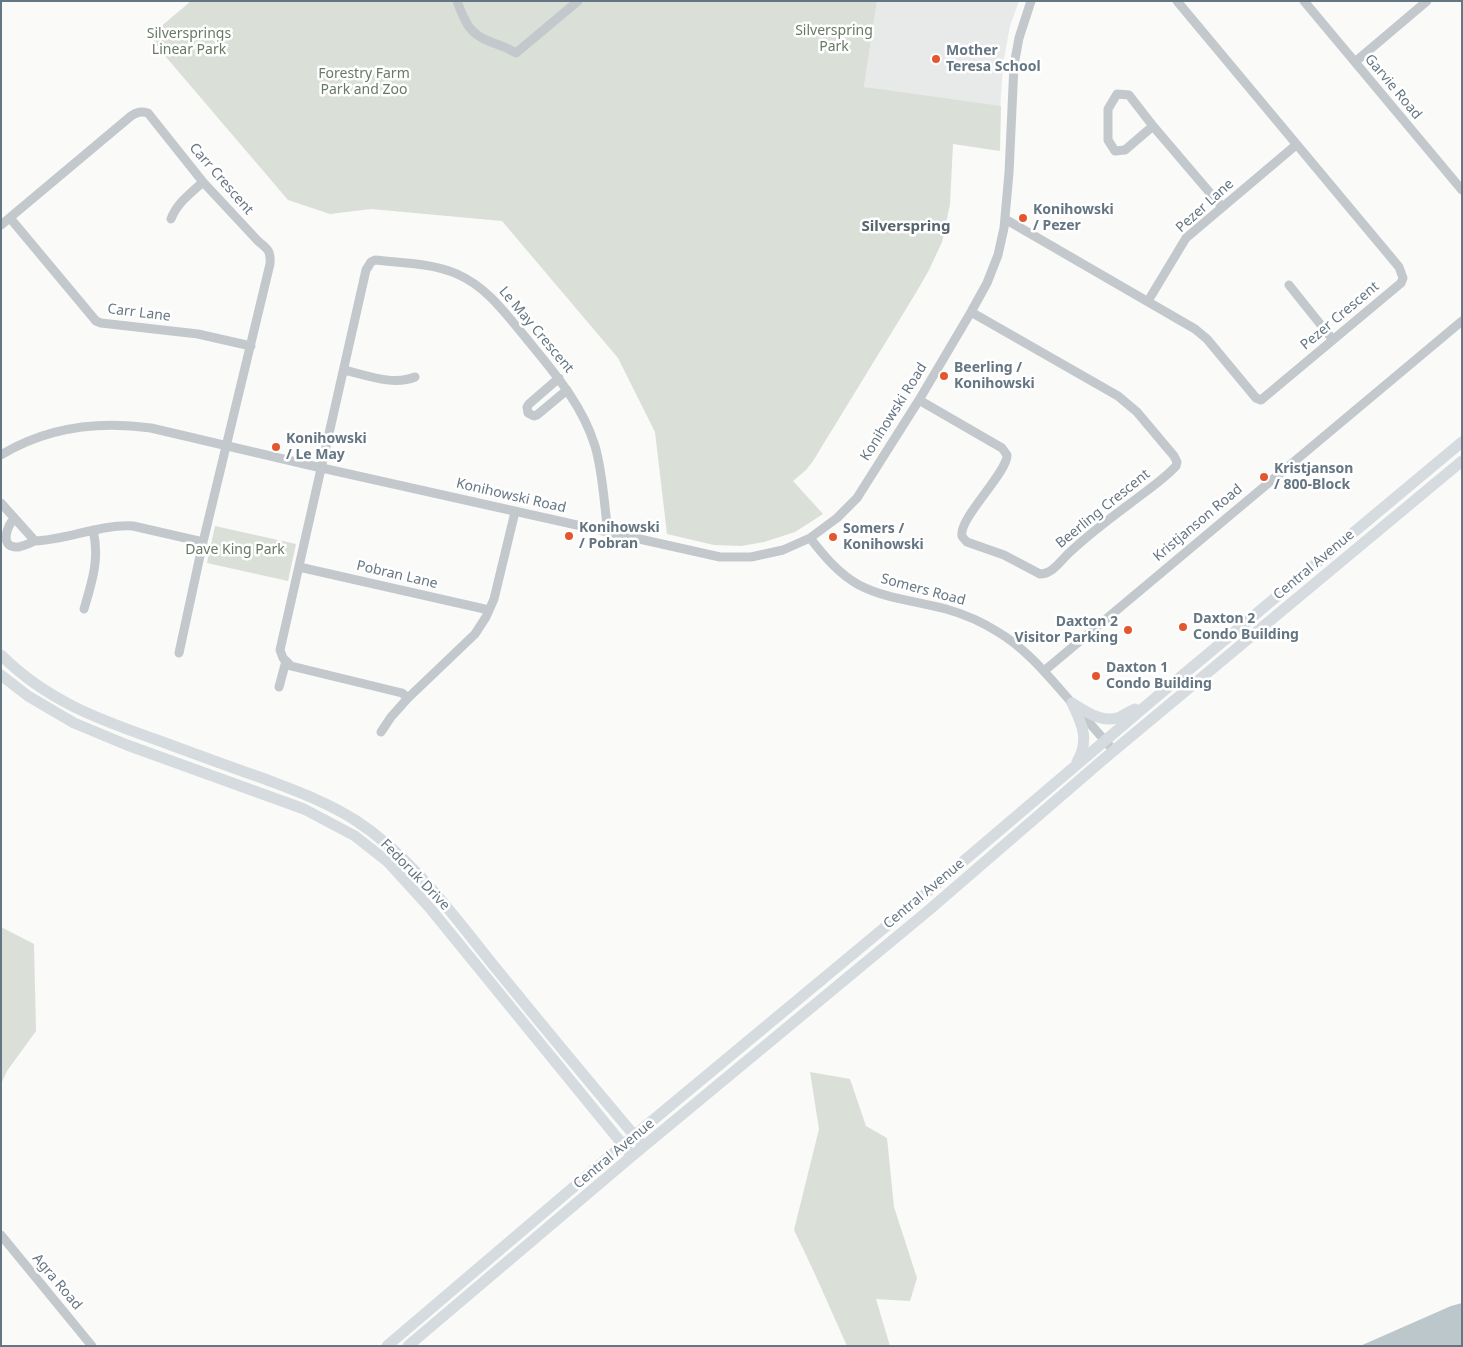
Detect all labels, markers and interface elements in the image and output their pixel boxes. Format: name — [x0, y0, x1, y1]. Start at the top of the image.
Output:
park label: Silverspring Park — [795, 23, 873, 56]
park label: Silversprings Linear Park — [147, 26, 231, 58]
place label: Mother Teresa School — [946, 43, 1041, 75]
street label: Garvie Road — [1361, 51, 1425, 123]
marker: Mother Teresa School — [930, 53, 942, 65]
park label: Forestry Farm Park and Zoo — [318, 66, 410, 98]
street label: Carr Crescent — [185, 140, 257, 218]
street label: Pezer Lane — [1173, 176, 1237, 236]
place label: Konihowski / Pezer — [1033, 202, 1114, 234]
marker: Konihowski / Pezer — [1017, 212, 1029, 224]
district label: Silverspring — [862, 218, 950, 236]
street label: Pezer Crescent — [1297, 278, 1383, 354]
street label: Le May Crescent — [495, 283, 577, 377]
street label: Carr Lane — [106, 301, 172, 325]
street label: Konihowski Road — [857, 360, 931, 464]
place label: Beerling / Konihowski — [954, 360, 1035, 392]
marker: Beerling / Konihowski — [938, 370, 950, 382]
place label: Konihowski / Le May — [286, 431, 367, 464]
marker: Konihowski / Le May — [270, 441, 282, 453]
place label: Kristjanson / 800-Block — [1274, 461, 1353, 494]
street label: Beerling Crescent — [1053, 466, 1153, 552]
marker: Kristjanson / 800-Block — [1258, 471, 1270, 483]
street label: Konihowski Road — [454, 475, 568, 517]
street label: Kristjanson Road — [1150, 481, 1246, 565]
place label: Konihowski / Pobran — [579, 520, 660, 552]
place label: Somers / Konihowski — [843, 521, 924, 554]
street label: Central Avenue — [1270, 526, 1358, 604]
marker: Konihowski / Pobran — [563, 530, 575, 542]
marker: Somers / Konihowski — [827, 531, 839, 543]
park label: Dave King Park — [185, 542, 285, 558]
street label: Pobran Lane — [355, 557, 439, 593]
street label: Somers Road — [879, 571, 967, 609]
place label: Daxton 2 Condo Building — [1193, 611, 1299, 644]
place label: Daxton 2 Visitor Parking — [1015, 614, 1118, 646]
marker: Daxton 2 Condo Building — [1177, 621, 1189, 633]
marker: Daxton 2 Visitor Parking — [1122, 624, 1134, 636]
place label: Daxton 1 Condo Building — [1106, 660, 1212, 692]
marker: Daxton 1 Condo Building — [1090, 670, 1102, 682]
street label: Fedoruk Drive — [377, 836, 453, 914]
street label: Central Avenue — [880, 855, 968, 933]
street label: Central Avenue — [570, 1115, 658, 1193]
street label: Agra Road — [29, 1250, 85, 1314]

